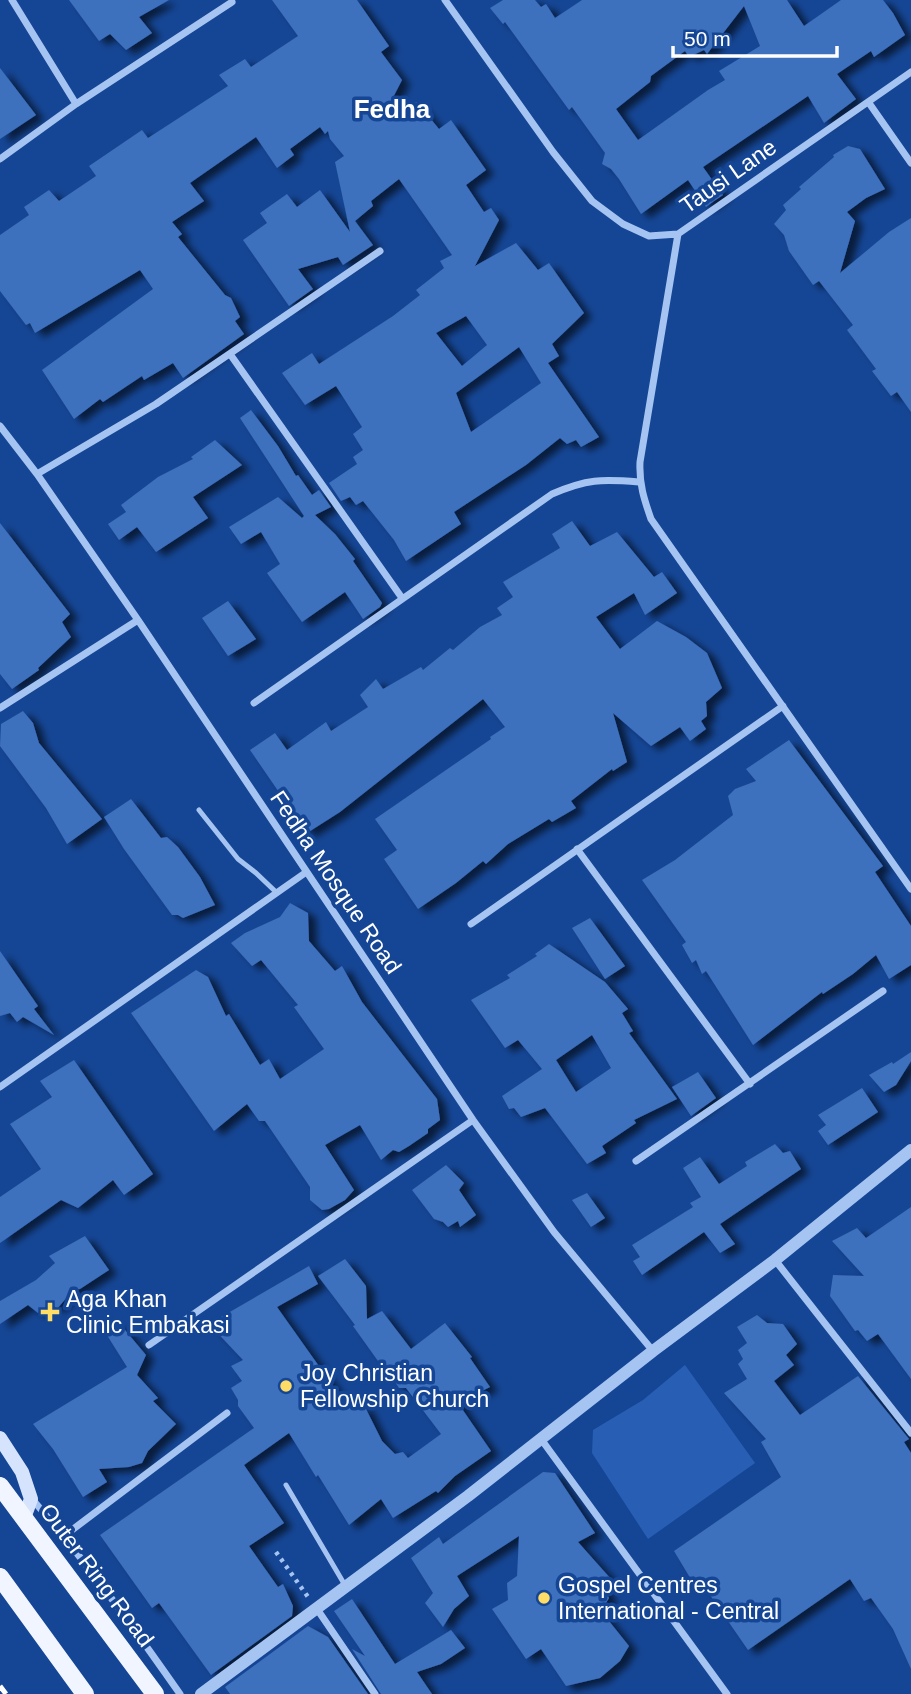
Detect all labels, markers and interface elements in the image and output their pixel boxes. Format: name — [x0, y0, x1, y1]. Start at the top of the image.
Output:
scale bar — [673, 14, 838, 58]
text: 50 m — [684, 27, 731, 50]
district label: Fedha — [354, 94, 431, 124]
street label: Tausi Lane — [675, 133, 781, 219]
street label: Fedha Mosque Road — [265, 786, 407, 978]
place label: Aga Khan Clinic Embakasi — [66, 1286, 230, 1338]
marker: Aga Khan Clinic Embakasi — [40, 1302, 60, 1322]
place label: Joy Christian Fellowship Church — [300, 1360, 489, 1412]
marker: Joy Christian Fellowship Church — [278, 1378, 294, 1394]
street label: Outer Ring Road — [35, 1498, 159, 1652]
place label: Gospel Centres International - Central — [558, 1572, 779, 1624]
marker: Gospel Centres International - Central — [536, 1590, 552, 1606]

